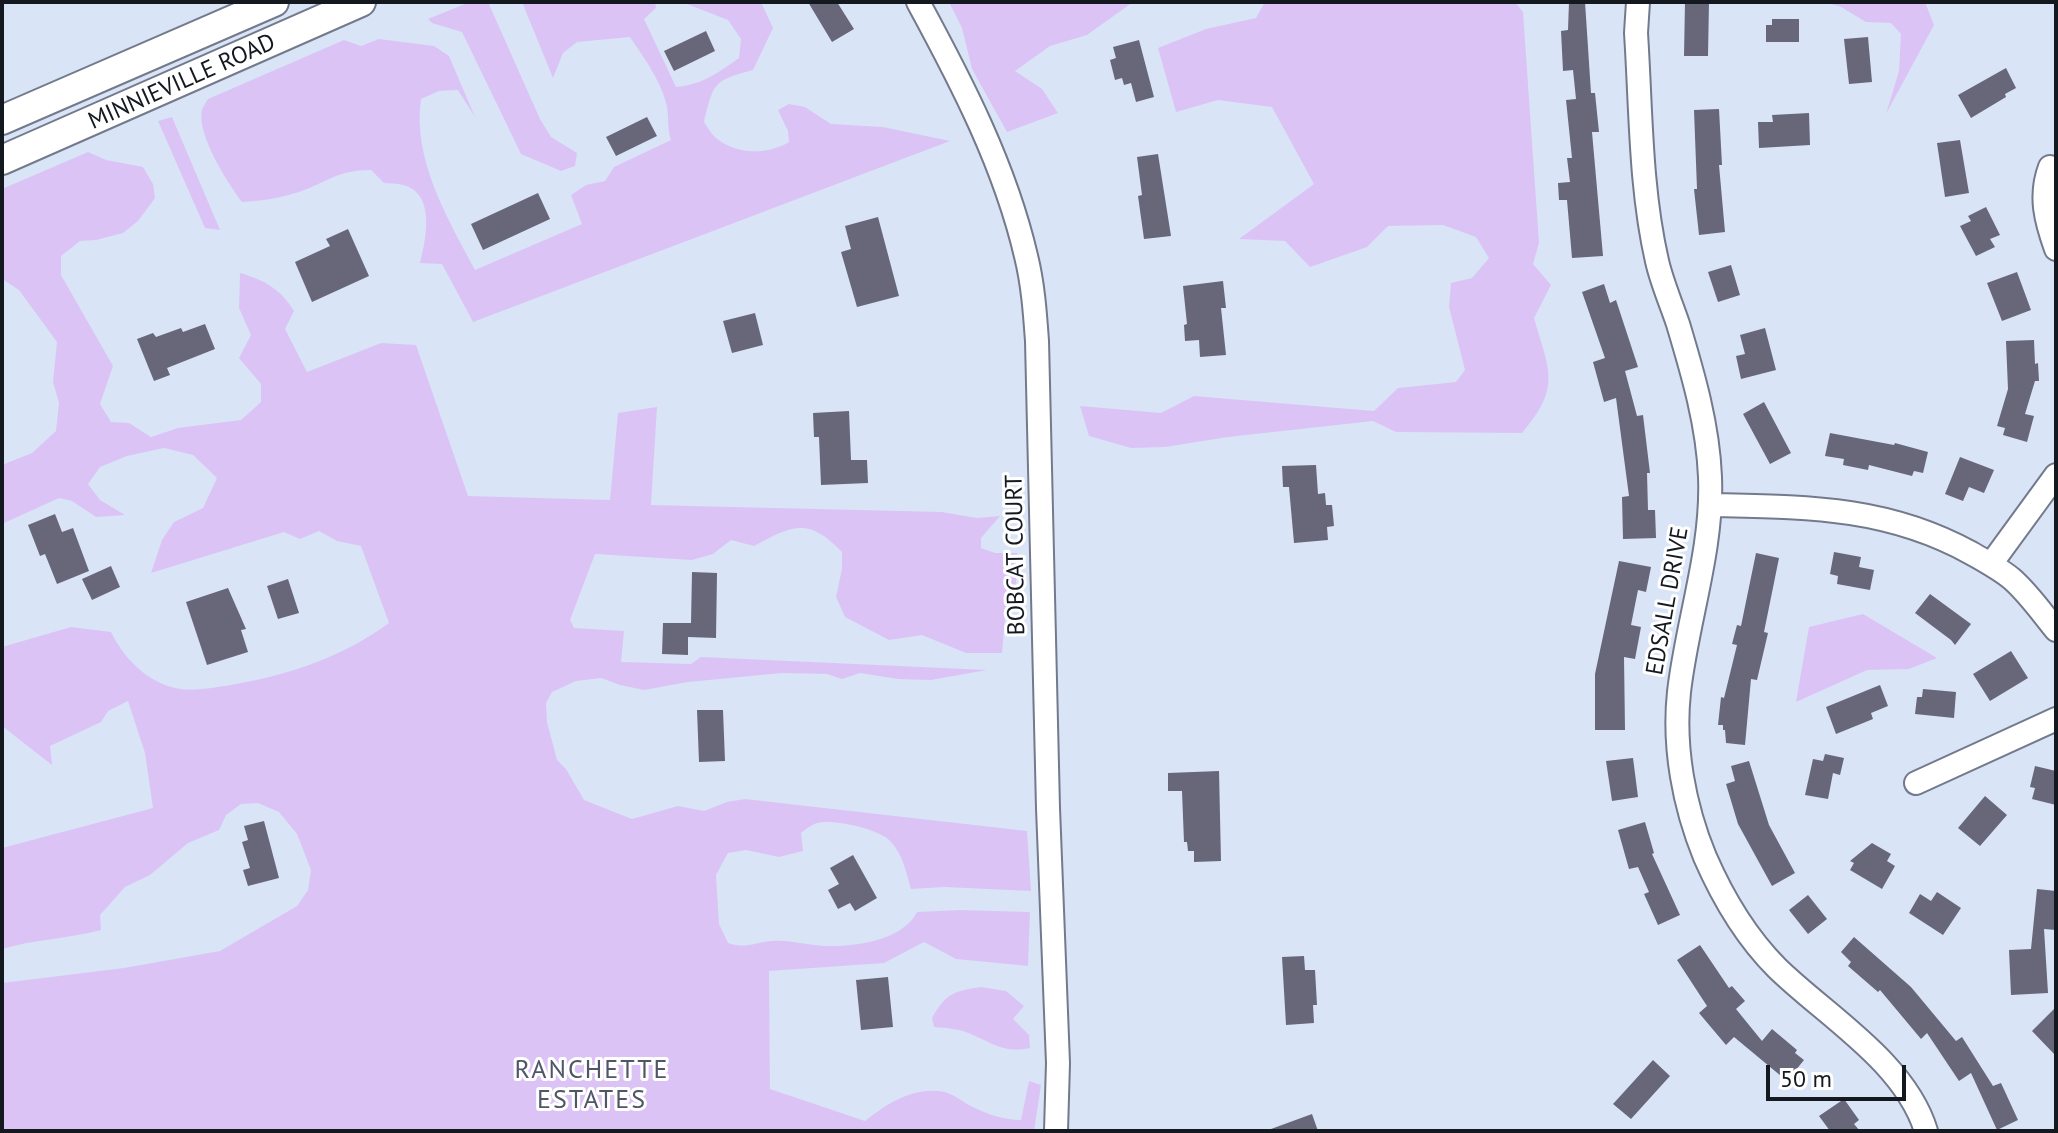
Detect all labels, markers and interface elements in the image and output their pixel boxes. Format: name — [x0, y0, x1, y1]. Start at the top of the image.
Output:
street label: MINNIEVILLE ROAD — [84, 28, 280, 136]
street label: BOBCAT COURT — [1000, 474, 1032, 636]
street label: EDSALL DRIVE — [1641, 525, 1695, 677]
scale bar — [1770, 1049, 1910, 1099]
district label: RANCHETTE ESTATES — [514, 1055, 670, 1116]
text: 50 m — [1780, 1063, 1832, 1094]

